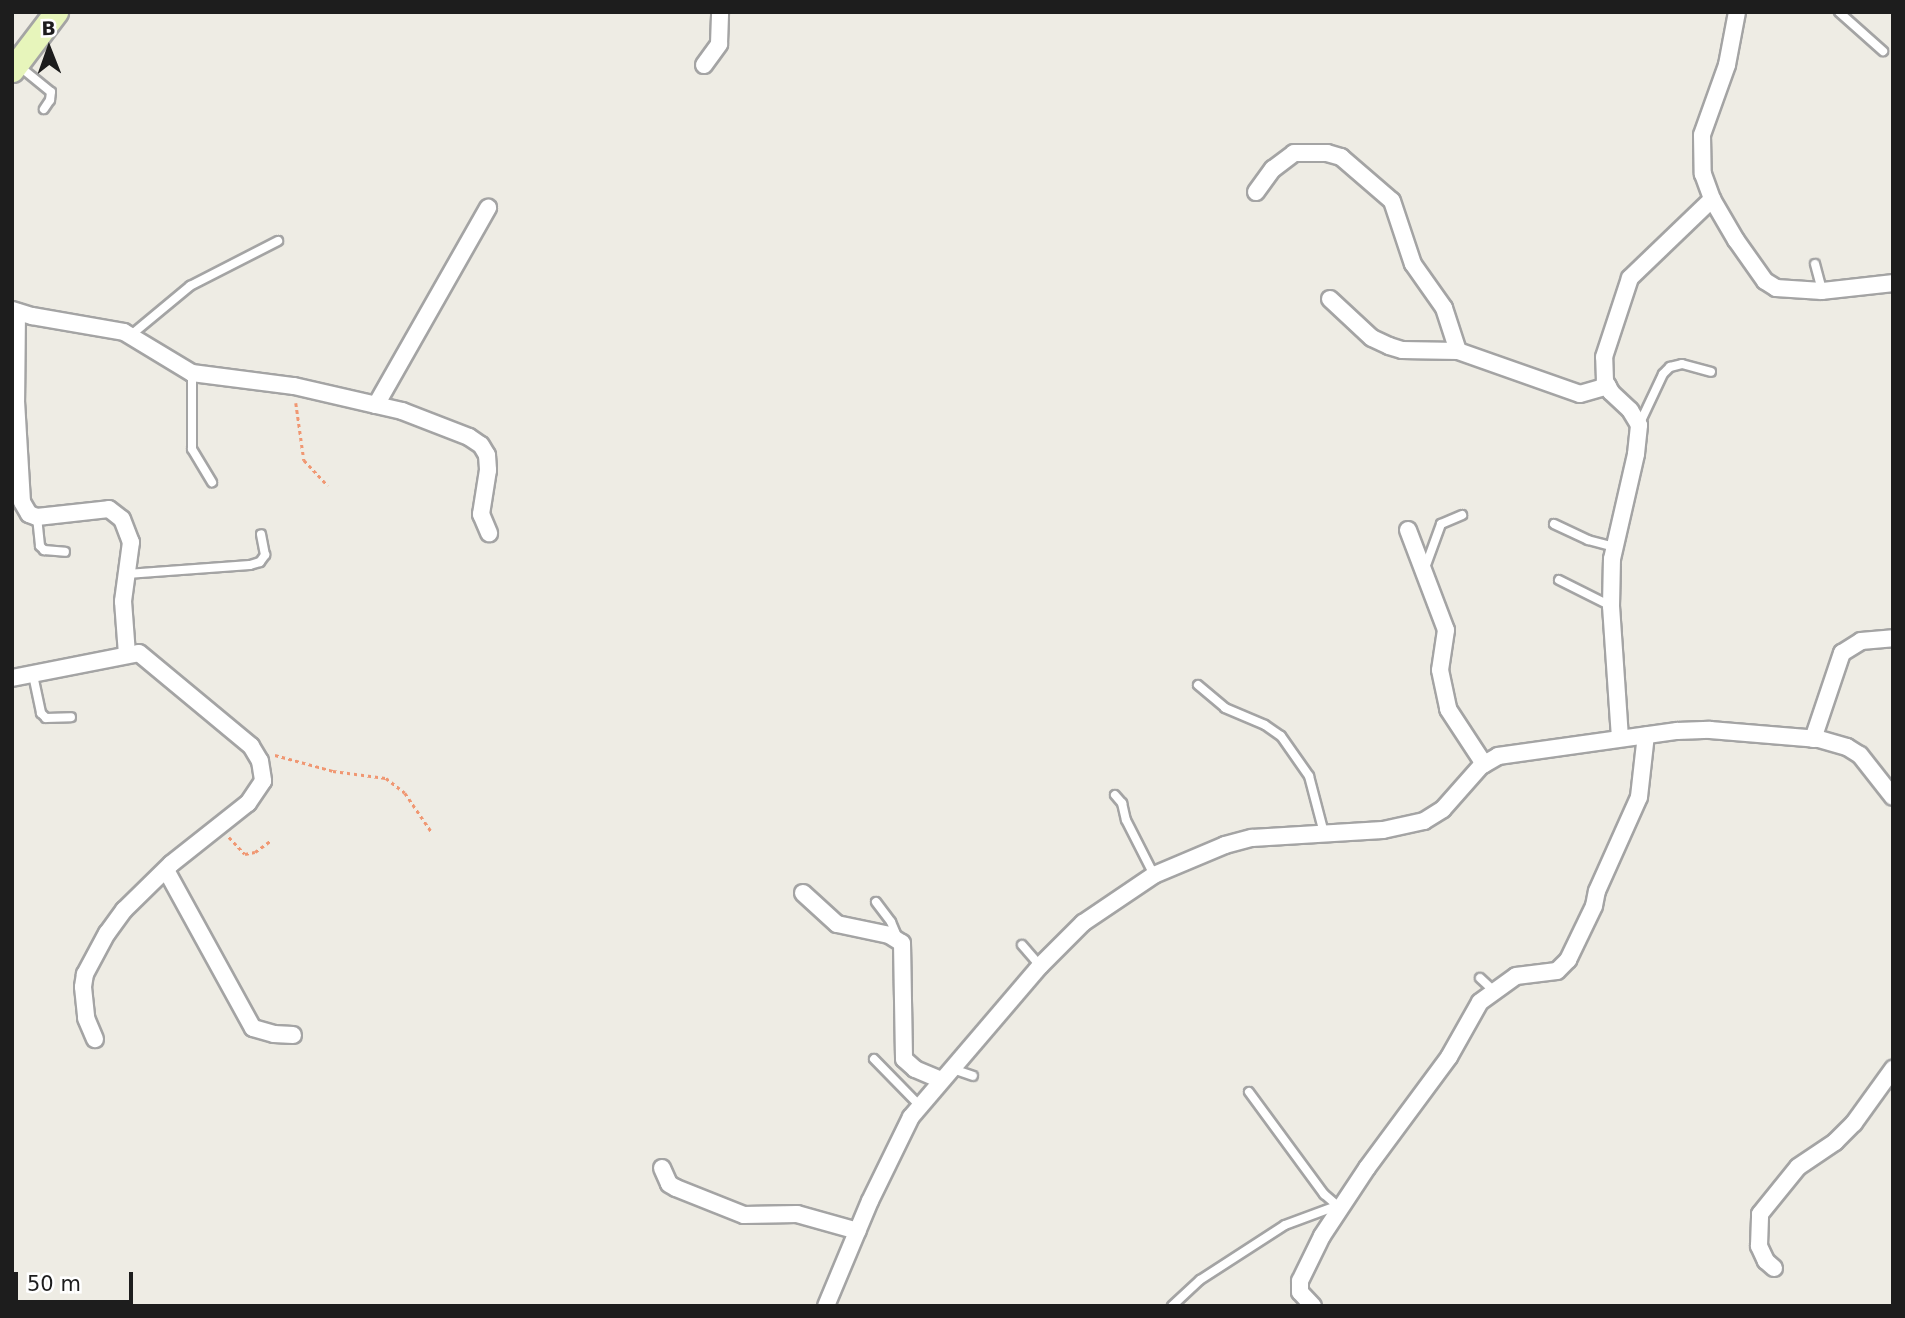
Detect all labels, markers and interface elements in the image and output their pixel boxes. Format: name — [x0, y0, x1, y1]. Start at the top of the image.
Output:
north arrow — [14, 14, 84, 84]
text: B — [41, 17, 56, 39]
scale bar — [18, 1258, 136, 1302]
text: 50 m — [27, 1272, 81, 1296]

